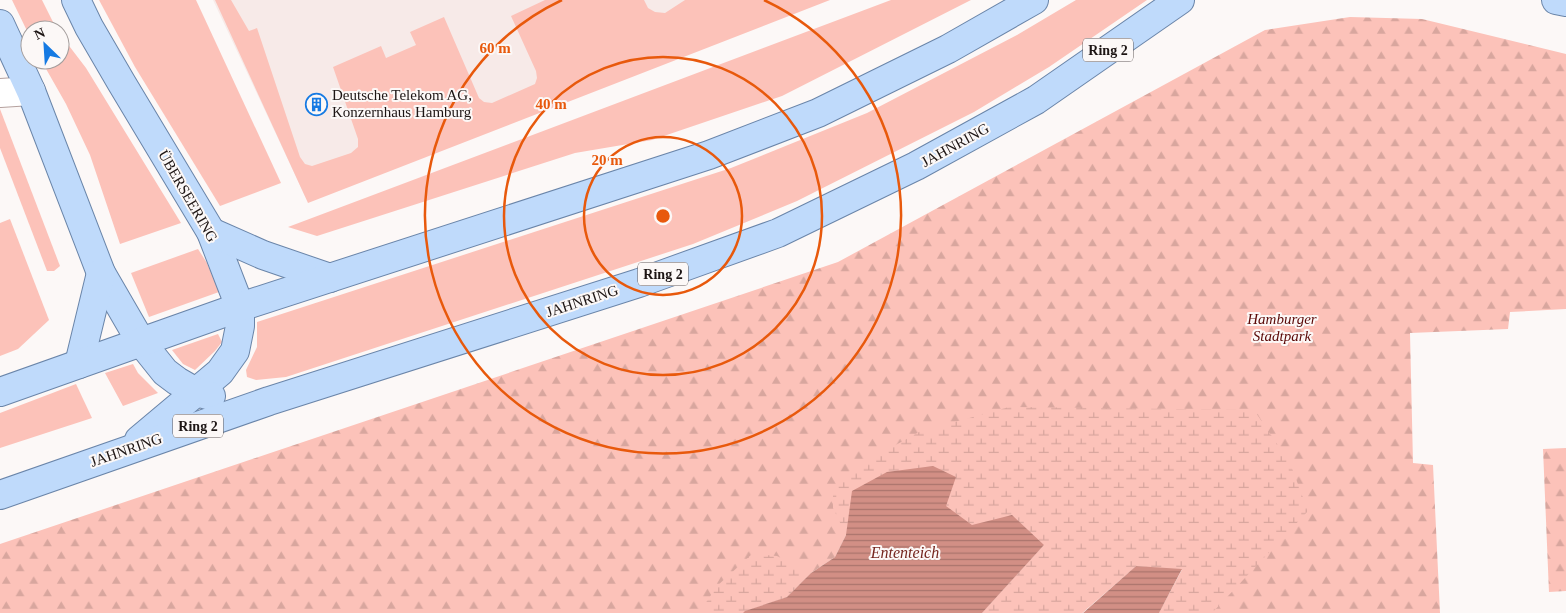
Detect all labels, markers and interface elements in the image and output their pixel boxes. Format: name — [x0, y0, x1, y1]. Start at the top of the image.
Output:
north arrow — [20, 20, 70, 70]
text: N — [32, 25, 47, 43]
road number: Ring 2 — [1083, 38, 1133, 62]
text: 60 m — [479, 40, 511, 56]
place label: Deutsche Telekom AG, Konzernhaus Hamburg — [332, 87, 472, 120]
building icon: Deutsche Telekom AG, Konzernhaus Hamburg — [304, 92, 328, 116]
text: 40 m — [535, 96, 567, 112]
street label: JAHNRING — [918, 120, 992, 170]
street label: ÜBERSEERING — [155, 147, 221, 245]
text: 20 m — [591, 152, 623, 168]
centre of rings — [654, 207, 672, 225]
road number: Ring 2 — [638, 262, 688, 286]
street label: JAHNRING — [544, 282, 620, 320]
park label: Hamburger Stadtpark — [1246, 311, 1317, 344]
road number: Ring 2 — [173, 414, 223, 438]
street label: JAHNRING — [88, 430, 164, 470]
water label: Ententeich — [870, 544, 939, 561]

